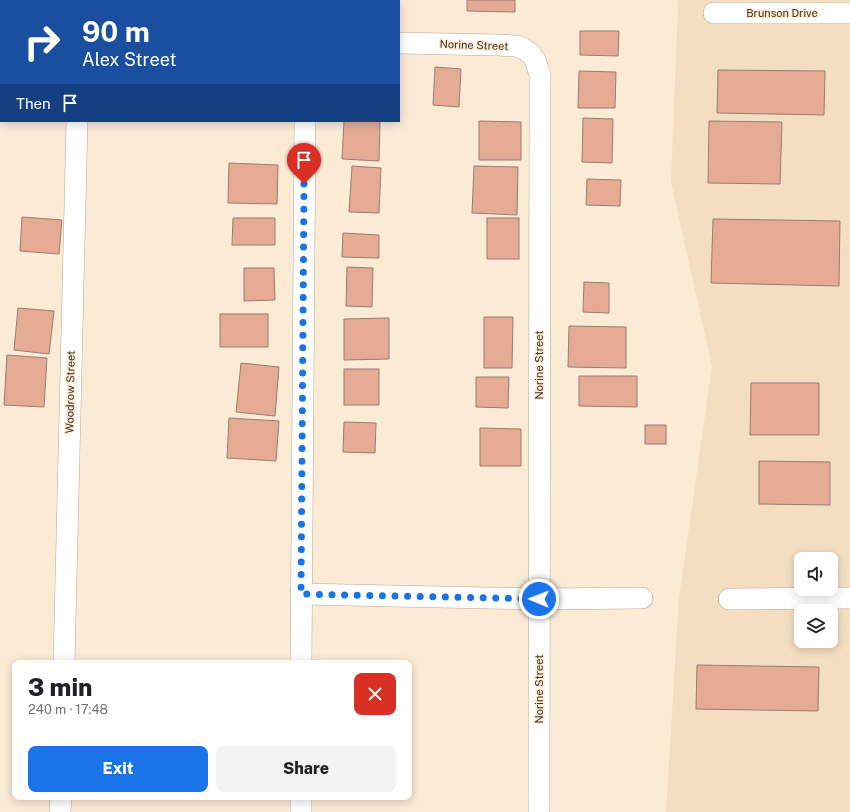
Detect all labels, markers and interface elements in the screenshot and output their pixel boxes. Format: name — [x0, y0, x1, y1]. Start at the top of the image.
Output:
street label: Brunson Drive — [746, 7, 818, 19]
text: 90 m — [82, 15, 150, 48]
icon: right — [16, 16, 68, 68]
street label: Norine Street — [439, 38, 509, 52]
text: Alex Street — [82, 49, 176, 70]
icon: arrive — [59, 92, 81, 114]
text: Then — [16, 95, 51, 112]
pin — [287, 143, 321, 184]
icon: arrive — [293, 149, 315, 171]
street label: Norine Street — [533, 331, 545, 399]
street label: Woodrow Street — [63, 351, 77, 433]
map controls — [794, 552, 838, 648]
button: sound — [794, 552, 838, 596]
position arrow — [518, 578, 560, 620]
button: layers — [794, 604, 838, 648]
street label: Norine Street — [533, 655, 545, 723]
text: 3 min — [28, 673, 92, 701]
button: close — [354, 673, 396, 715]
text: 240 m · 17:48 — [28, 702, 108, 717]
button: Exit — [28, 746, 208, 792]
button: Share — [216, 746, 396, 792]

